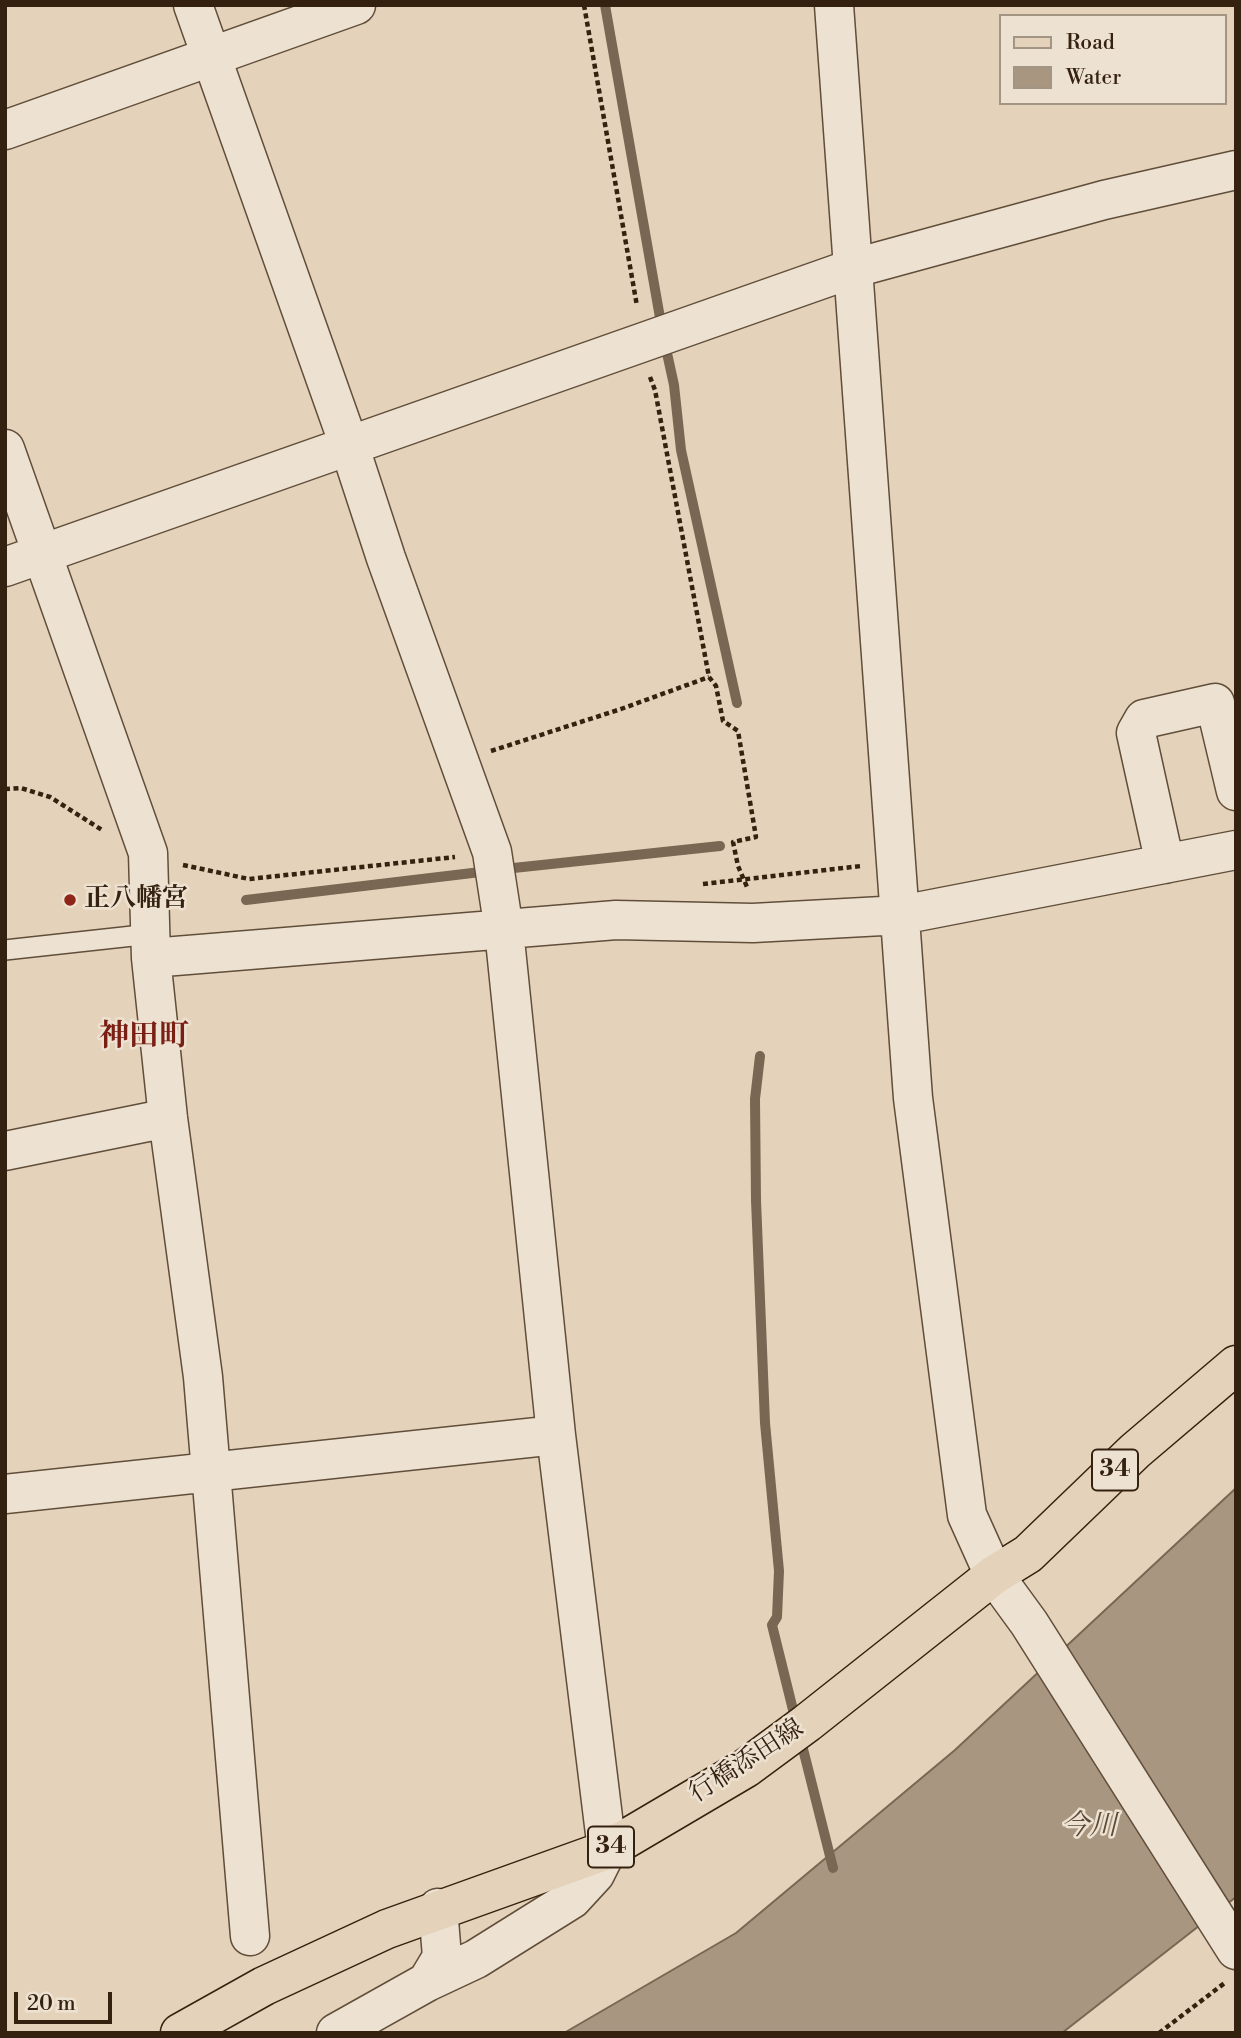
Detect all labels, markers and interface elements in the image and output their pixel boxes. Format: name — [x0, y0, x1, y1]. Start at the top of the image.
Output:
legend — [1000, 14, 1227, 105]
text: Road — [1066, 30, 1115, 56]
text: Water — [1066, 65, 1121, 91]
place label: 正八幡宮 — [84, 884, 188, 916]
marker: 正八幡宮 — [62, 892, 78, 908]
district label: 神田町 — [99, 1020, 189, 1056]
road number: 34 — [1092, 1450, 1138, 1490]
street label: 行橋添田線 — [684, 1714, 810, 1810]
water label: 今川 — [1061, 1810, 1117, 1844]
road number: 34 — [588, 1826, 634, 1868]
scale bar — [18, 1979, 116, 2023]
text: 20 m — [27, 1991, 76, 2017]

